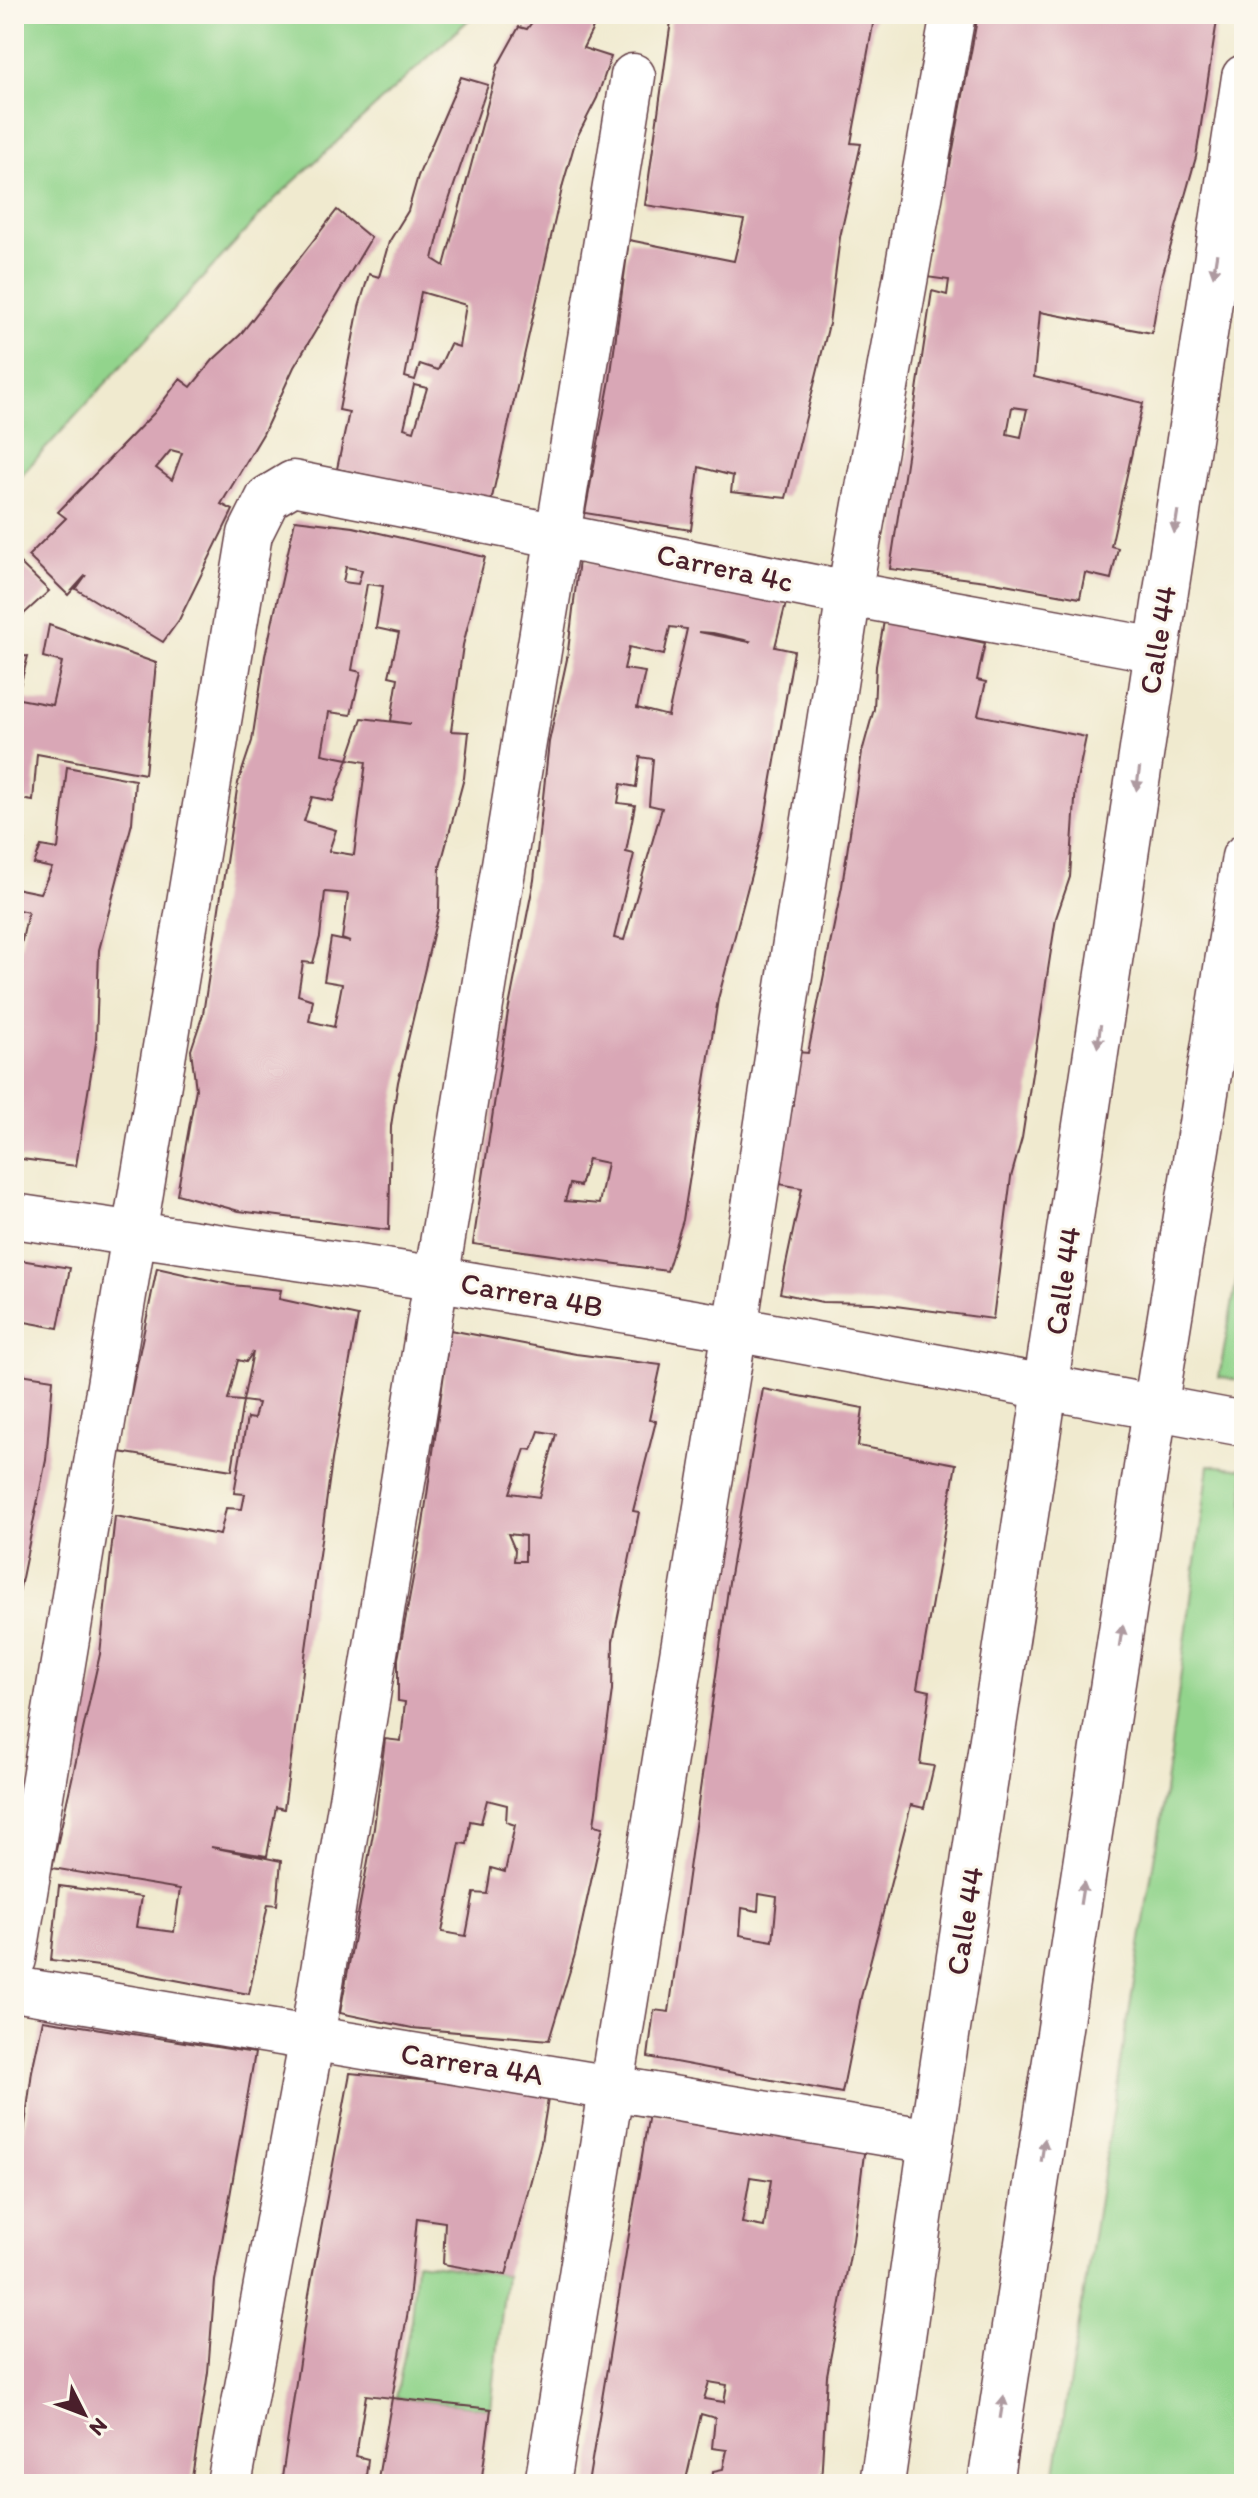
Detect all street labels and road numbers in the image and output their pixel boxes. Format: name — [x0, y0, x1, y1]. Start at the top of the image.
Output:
street label: Carrera 4c — [653, 535, 797, 600]
street label: Calle 44 — [1131, 583, 1184, 697]
street label: Calle 44 — [1037, 1224, 1088, 1337]
street label: Carrera 4B — [458, 1264, 606, 1325]
street label: Calle 44 — [938, 1864, 991, 1978]
street label: Carrera 4A — [398, 2034, 546, 2093]

